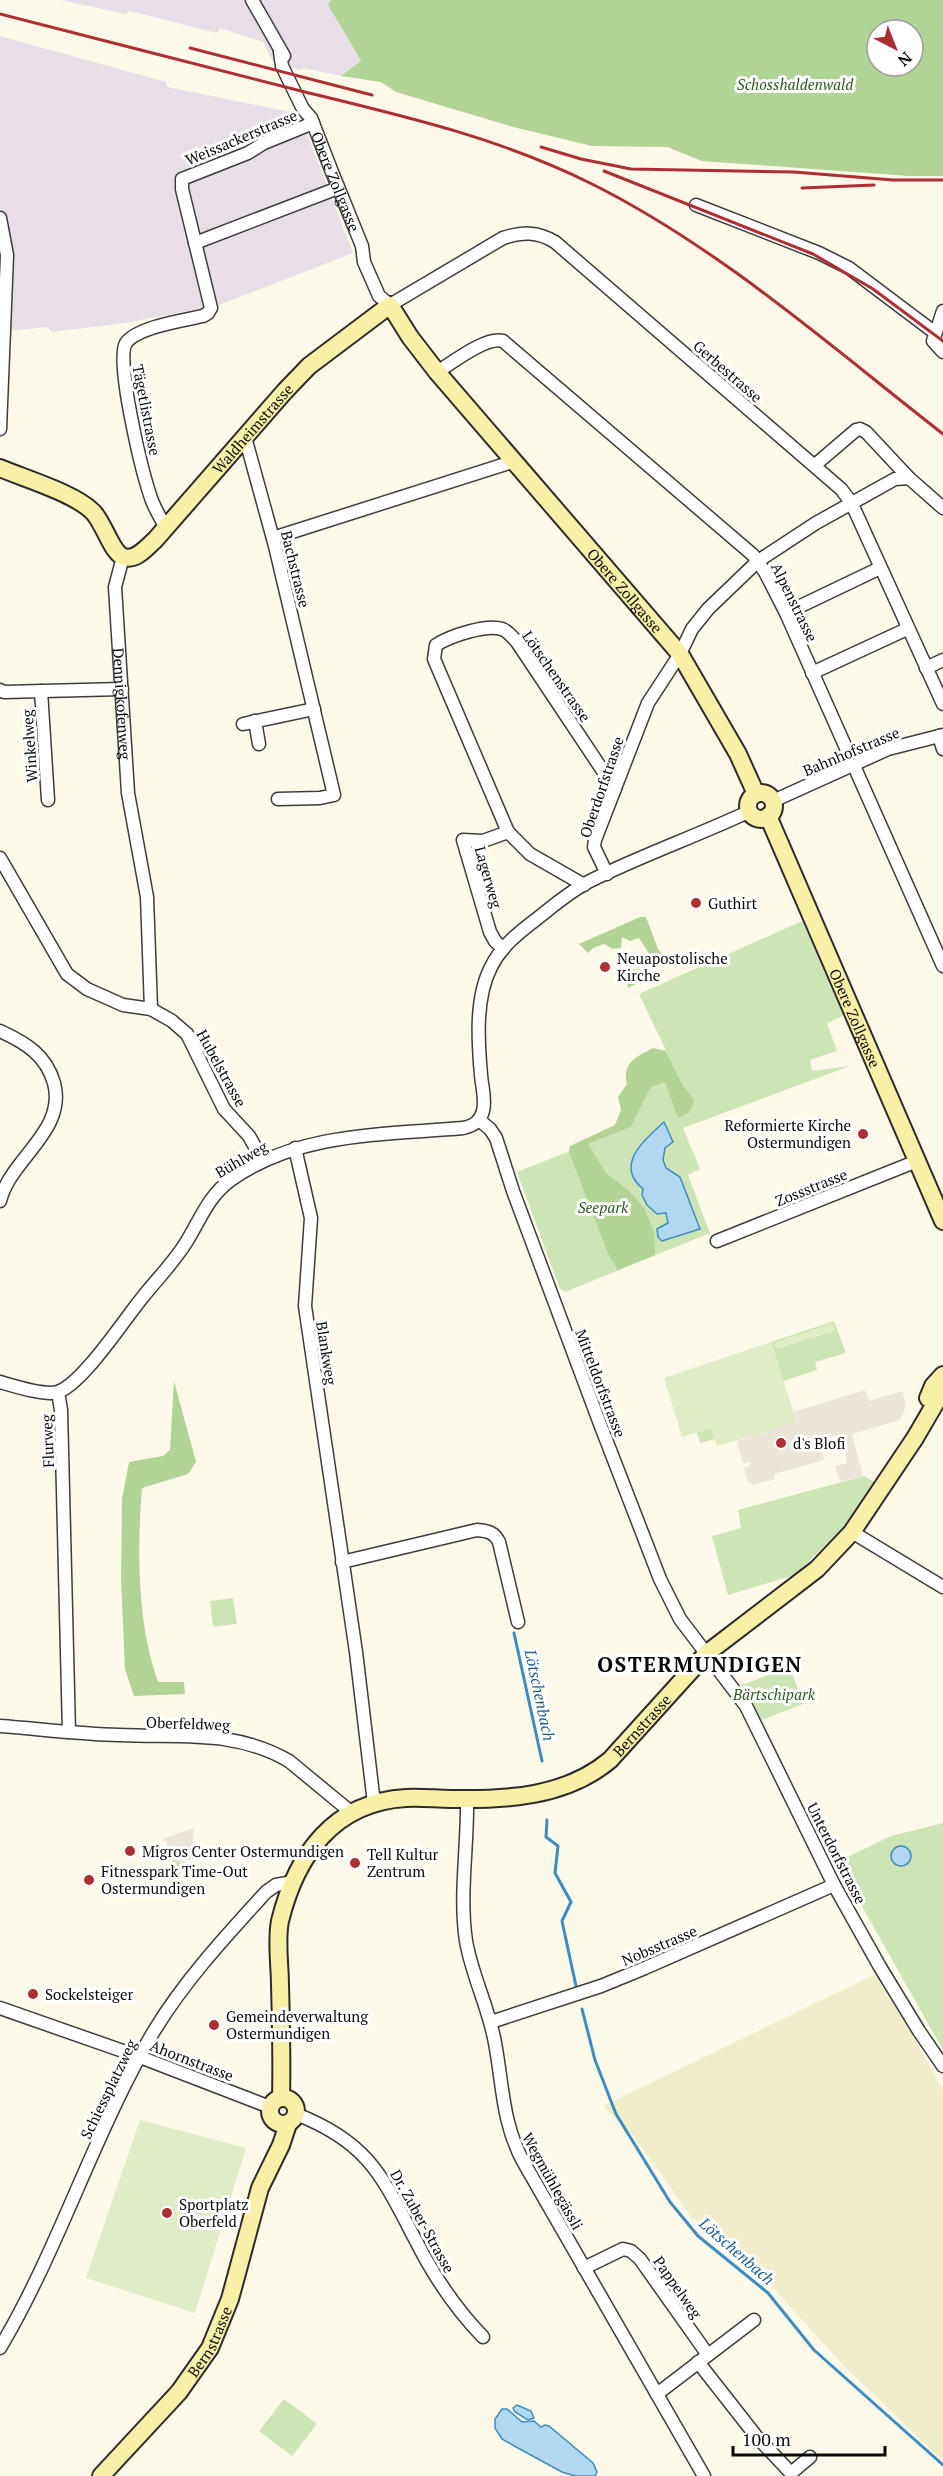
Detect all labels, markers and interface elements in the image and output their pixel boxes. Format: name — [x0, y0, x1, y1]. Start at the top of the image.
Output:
north arrow — [865, 18, 925, 78]
text: N — [893, 47, 917, 71]
park label: Schosshaldenwald — [737, 74, 854, 94]
street label: Weissackerstrasse — [182, 104, 300, 170]
street label: Obere Zollgasse — [307, 128, 365, 234]
street label: Gerbestrasse — [689, 335, 767, 407]
street label: Tägetlistrasse — [128, 363, 166, 457]
street label: Waldheimstrasse — [208, 379, 297, 478]
street label: Bachstrasse — [277, 528, 315, 610]
street label: Obere Zollgasse — [583, 544, 667, 637]
street label: Alpenstrasse — [767, 559, 823, 645]
street label: Lötschenstrasse — [518, 627, 596, 725]
street label: Dennigkofenweg — [109, 647, 136, 761]
street label: Winkelweg — [16, 708, 42, 783]
street label: Bahnhofstrasse — [800, 722, 902, 780]
street label: Oberdorfstrasse — [574, 734, 628, 840]
street label: Lagerweg — [471, 844, 508, 911]
place label: Guthirt — [708, 893, 758, 913]
marker: Guthirt — [689, 896, 703, 910]
place label: Neuapostolische Kirche — [617, 948, 728, 985]
marker: Neuapostolische Kirche — [598, 960, 612, 974]
street label: Obere Zollgasse — [825, 965, 885, 1071]
street label: Hubelstrasse — [192, 1026, 252, 1110]
place label: Reformierte Kirche Ostermundigen — [724, 1115, 851, 1152]
marker: Reformierte Kirche Ostermundigen — [856, 1127, 870, 1141]
street label: Bühlweg — [211, 1135, 272, 1182]
street label: Zossstrasse — [772, 1163, 850, 1211]
park label: Seepark — [578, 1197, 629, 1217]
street label: Blankweg — [312, 1320, 342, 1387]
street label: Mitteldorfstrasse — [571, 1326, 631, 1440]
street label: Flurweg — [36, 1413, 58, 1468]
place label: d's Blofi — [793, 1433, 845, 1453]
marker: d's Blofi — [774, 1436, 788, 1450]
water label: Lötschenbach — [519, 1646, 560, 1743]
district label: OSTERMUNDIGEN — [597, 1650, 803, 1678]
park label: Bärtschipark — [732, 1684, 816, 1704]
street label: Bernstrasse — [608, 1690, 675, 1760]
street label: Oberfeldweg — [146, 1712, 231, 1734]
street label: Unterdorfstrasse — [803, 1799, 871, 1907]
place label: Migros Center Ostermundigen — [142, 1841, 344, 1861]
marker: Migros Center Ostermundigen — [123, 1844, 137, 1858]
place label: Tell Kultur Zentrum — [367, 1844, 439, 1881]
marker: Tell Kultur Zentrum — [348, 1856, 362, 1870]
place label: Fitnesspark Time-Out Ostermundigen — [101, 1861, 248, 1898]
marker: Fitnesspark Time-Out Ostermundigen — [82, 1873, 96, 1887]
street label: Nobsstrasse — [618, 1920, 700, 1970]
place label: Sockelsteiger — [45, 1984, 134, 2004]
marker: Sockelsteiger — [26, 1987, 40, 2001]
place label: Gemeindeverwaltung Ostermundigen — [226, 2006, 369, 2043]
marker: Gemeindeverwaltung Ostermundigen — [207, 2018, 221, 2032]
street label: Schiessplatzweg — [75, 2035, 141, 2142]
street label: Ahornstrasse — [147, 2035, 237, 2085]
street label: Wegmühlegässli — [518, 2129, 588, 2233]
street label: Dr. Zuber-Strasse — [386, 2166, 460, 2276]
place label: Sportplatz Oberfeld — [179, 2194, 249, 2231]
marker: Sportplatz Oberfeld — [160, 2206, 174, 2220]
water label: Lötschenbach — [694, 2212, 779, 2290]
street label: Pappelweg — [649, 2252, 707, 2323]
street label: Bernstrasse — [183, 2303, 236, 2381]
scale bar — [733, 2419, 884, 2457]
text: 100 m — [742, 2427, 791, 2451]

